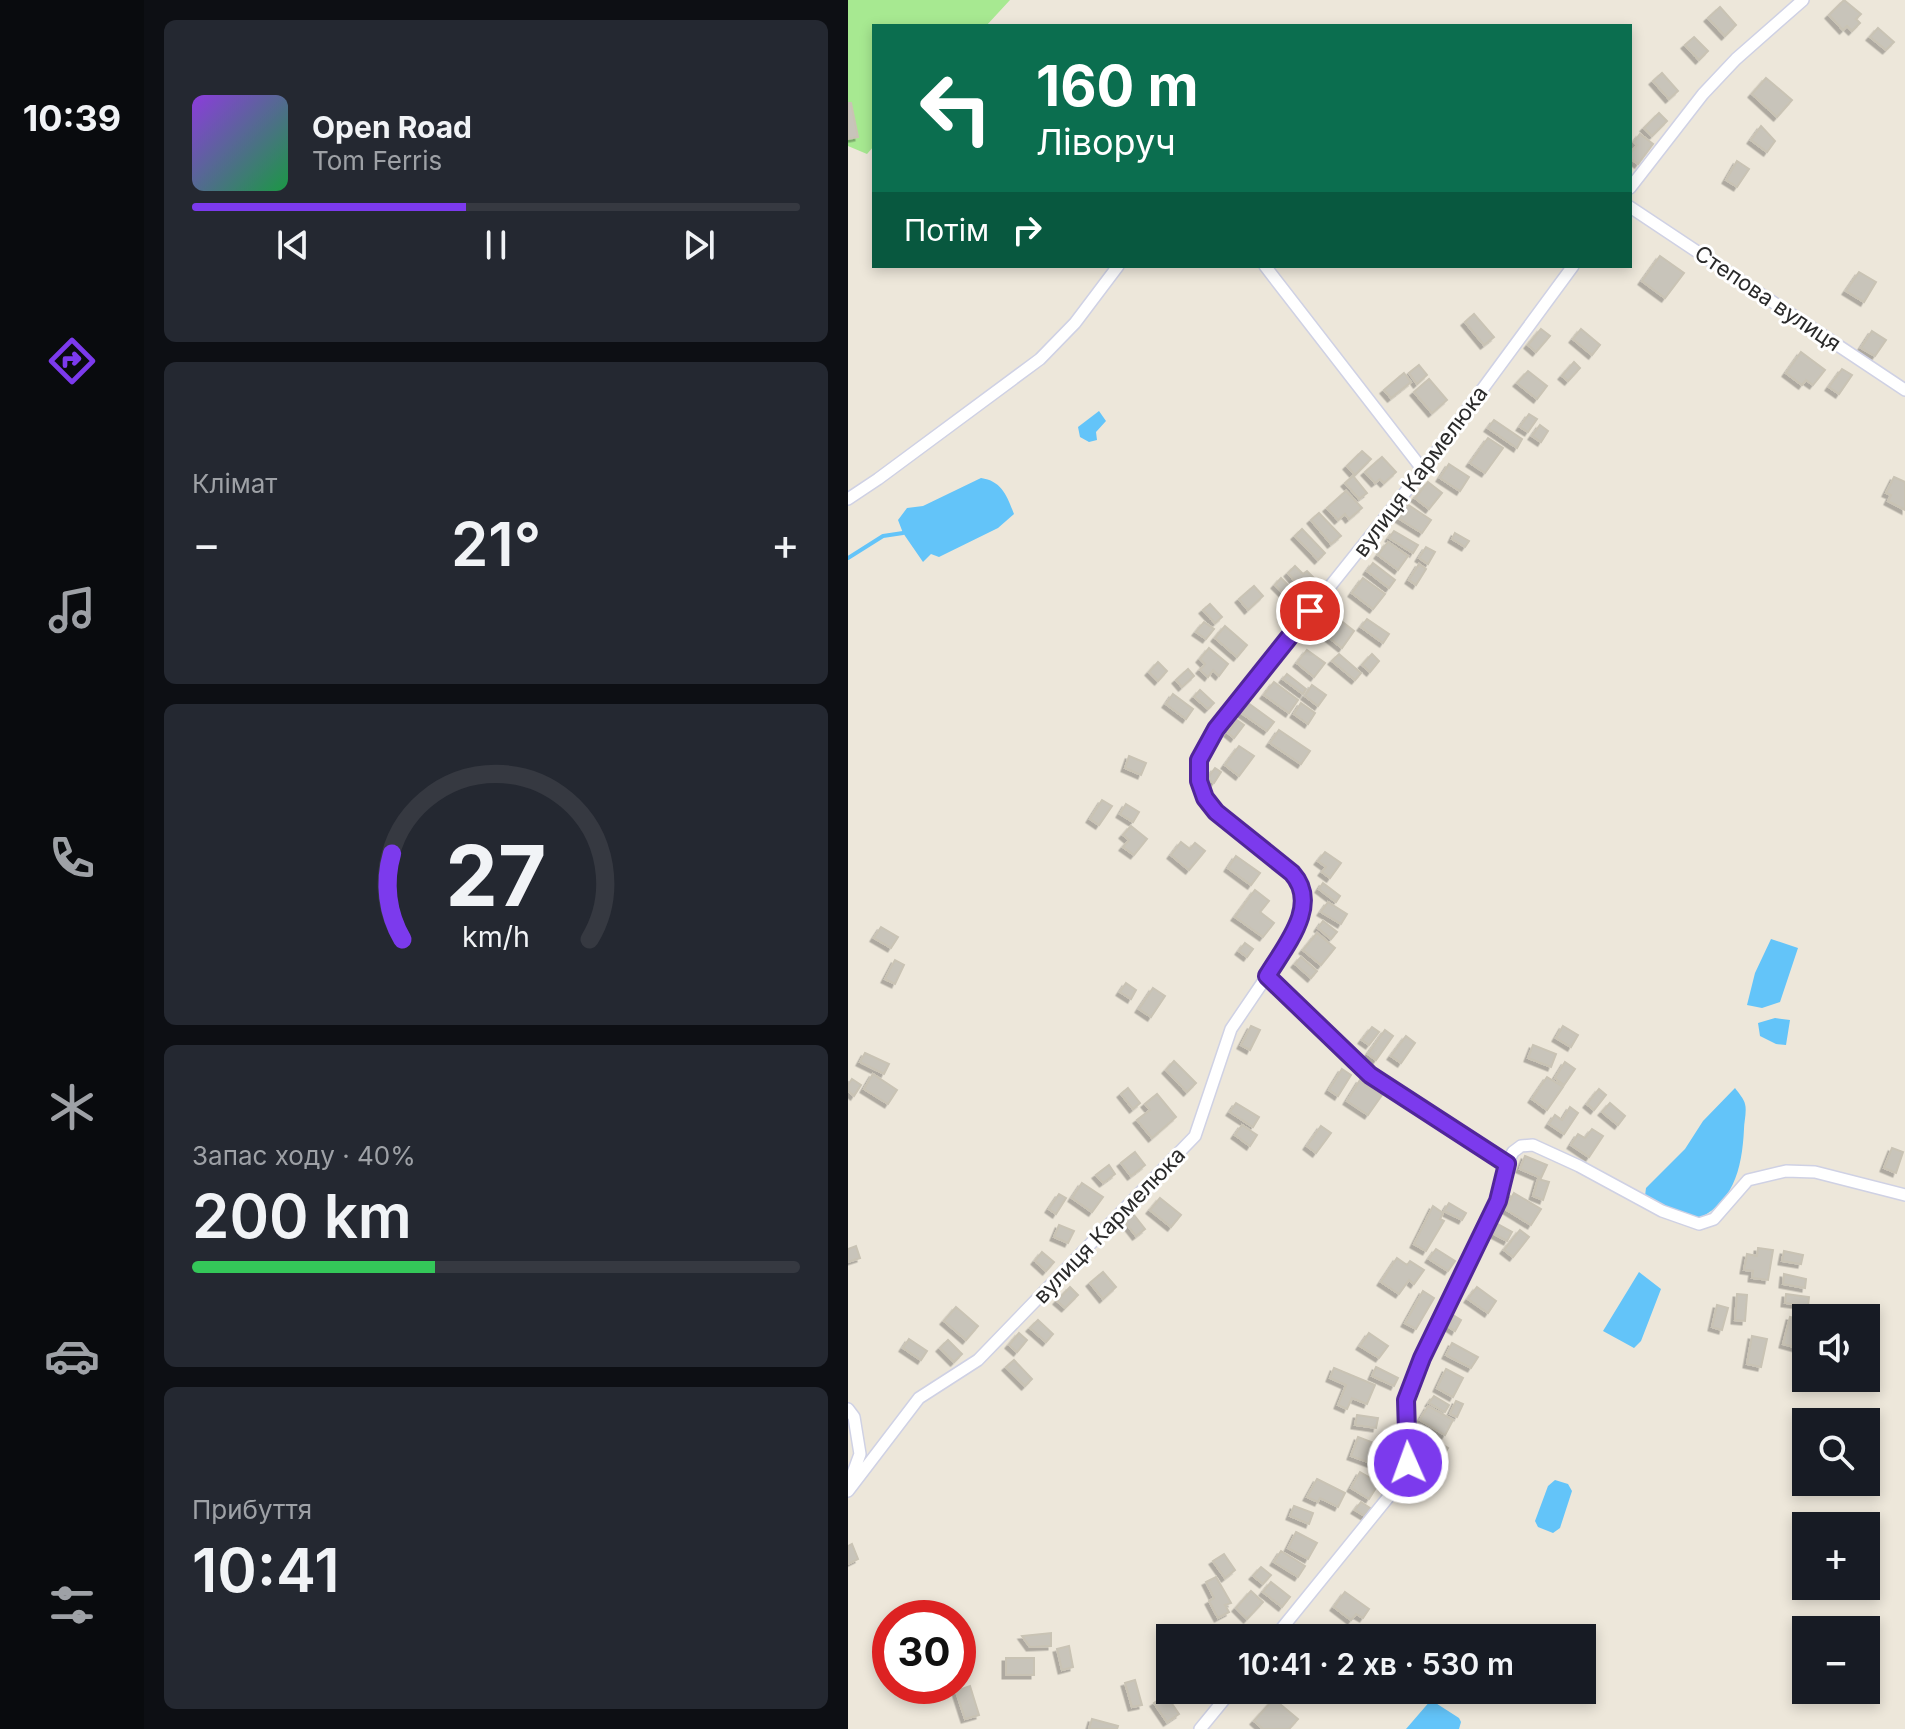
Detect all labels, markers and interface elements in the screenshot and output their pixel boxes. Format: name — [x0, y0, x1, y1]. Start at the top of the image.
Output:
text: 160 m — [1036, 52, 1199, 120]
icon: left — [904, 56, 1008, 160]
text: 10:39 — [23, 96, 121, 140]
text: Open Road — [312, 109, 472, 145]
text: Ліворуч — [1036, 120, 1176, 164]
text: Tom Ferris — [312, 145, 442, 176]
icon: right — [1005, 208, 1049, 252]
text: Потім — [904, 212, 989, 248]
icon: previous — [271, 223, 315, 267]
icon: pause — [474, 223, 518, 267]
icon: next — [677, 223, 721, 267]
street label: Степова вулиця — [1690, 240, 1846, 356]
icon: directions — [44, 333, 100, 389]
street label: вулиця Кармелюка — [1347, 381, 1493, 561]
text: Клімат — [192, 468, 277, 499]
text: 21° — [451, 508, 541, 580]
text: − — [192, 517, 221, 571]
text: + — [771, 517, 800, 571]
pin — [1276, 577, 1344, 645]
icon: music — [44, 582, 100, 638]
icon: arrive — [1288, 589, 1332, 633]
text: 27 — [446, 825, 546, 926]
icon: phone — [44, 830, 100, 886]
text: km/h — [462, 920, 530, 955]
icon: climate — [44, 1079, 100, 1135]
text: Запас ходу · 40% — [192, 1140, 416, 1171]
street label: вулиця Кармелюка — [1028, 1142, 1190, 1308]
text: 200 km — [192, 1180, 412, 1252]
map controls — [1792, 1304, 1880, 1704]
button: sound — [1792, 1304, 1880, 1392]
icon: car — [44, 1328, 100, 1384]
button: search — [1792, 1408, 1880, 1496]
position arrow — [1366, 1421, 1450, 1505]
text: Прибуття — [192, 1494, 312, 1525]
button: + — [1792, 1512, 1880, 1600]
text: 10:41 — [192, 1534, 340, 1606]
icon: filters — [44, 1577, 100, 1633]
speed limit sign: 30 — [872, 1600, 976, 1704]
button: − — [1792, 1616, 1880, 1704]
text: 10:41 · 2 хв · 530 m — [1238, 1646, 1514, 1682]

